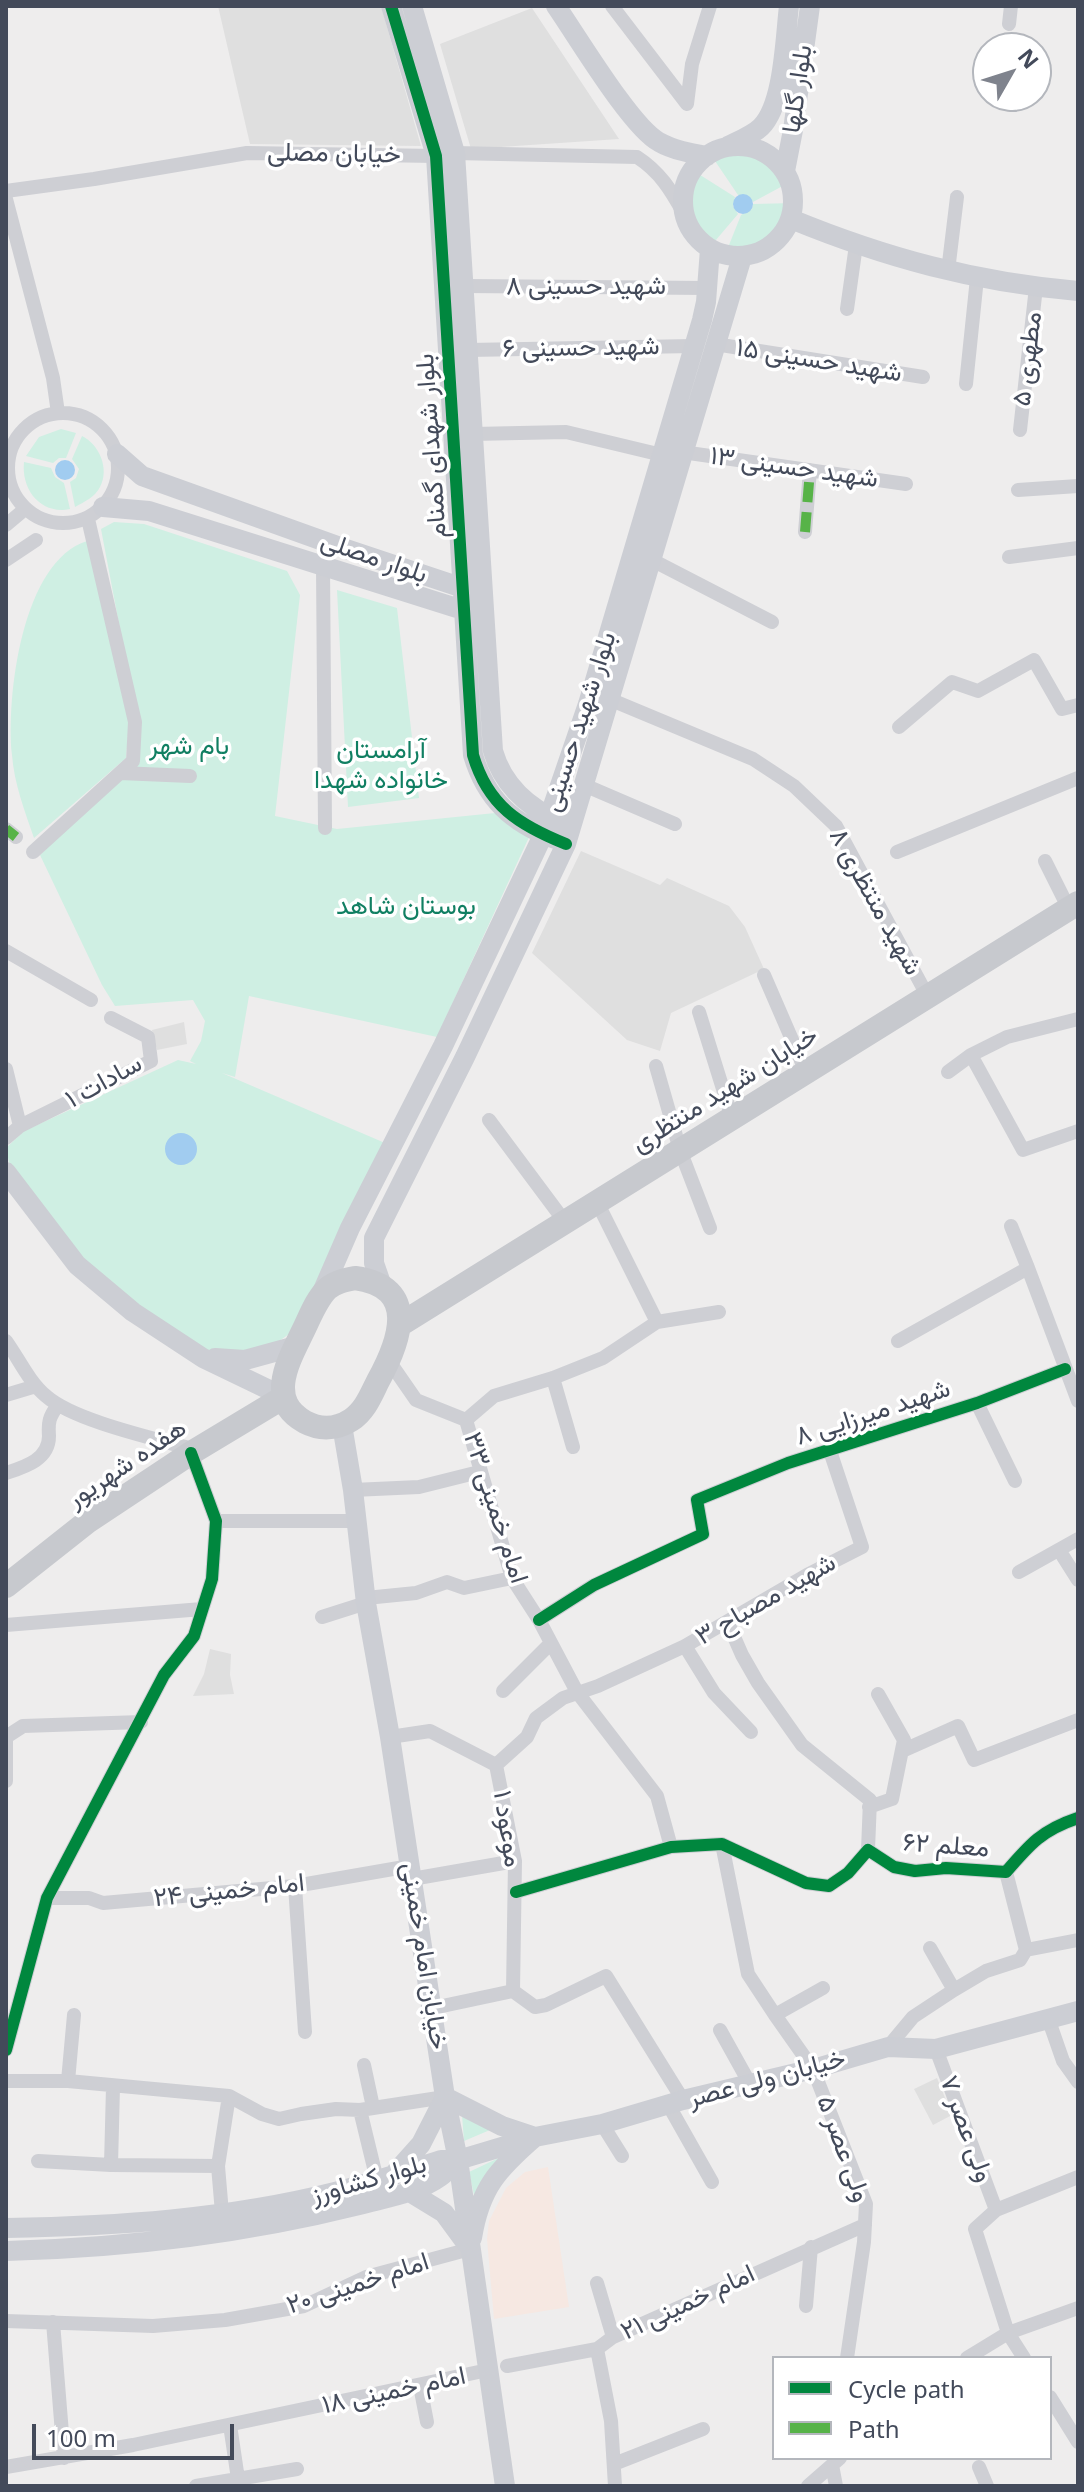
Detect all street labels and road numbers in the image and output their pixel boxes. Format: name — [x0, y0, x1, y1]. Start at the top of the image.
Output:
street label: بلوار گلها — [776, 43, 820, 135]
street label: خیابان مصلی — [267, 137, 401, 171]
street label: شهید حسینی ۸ — [506, 271, 666, 303]
street label: مطهری ۵ — [1007, 310, 1049, 408]
street label: شهید حسینی ۶ — [502, 331, 660, 365]
street label: شهید حسینی ۱۵ — [734, 332, 904, 390]
street label: بلوار شهدای گمنام — [410, 353, 454, 539]
street label: شهید حسینی ۱۳ — [708, 441, 880, 495]
street label: بلوار مصلی — [317, 525, 431, 591]
street label: بلوار شهید حسینی — [536, 628, 624, 816]
street label: شهید منتظری ۸ — [822, 823, 928, 981]
street label: خیابان شهید منتظری — [626, 1020, 824, 1160]
street label: سادات ۱ — [60, 1048, 148, 1116]
street label: شهید میرزایی ۸ — [792, 1373, 954, 1453]
street label: هفده شهریور — [61, 1413, 193, 1515]
street label: امام خمینی ۳۳ — [456, 1428, 534, 1588]
street label: شهید مصباح ۳ — [690, 1547, 842, 1653]
street label: موعود ۱ — [486, 1788, 528, 1870]
street label: معلم ۶۲ — [902, 1827, 990, 1865]
street label: خیابان امام خمینی — [394, 1860, 454, 2052]
street label: امام خمینی ۲۴ — [152, 1868, 306, 1914]
street label: خیابان ولی عصر — [685, 2043, 849, 2115]
street label: ولی عصر ۷ — [932, 2072, 1000, 2186]
street label: ولی عصر ۵ — [809, 2092, 877, 2206]
street label: بلوار کشاورز — [308, 2149, 430, 2211]
street label: امام خمینی ۲۰ — [283, 2246, 433, 2322]
street label: امام خمینی ۲۱ — [616, 2258, 760, 2348]
street label: امام خمینی ۱۸ — [319, 2361, 469, 2421]

